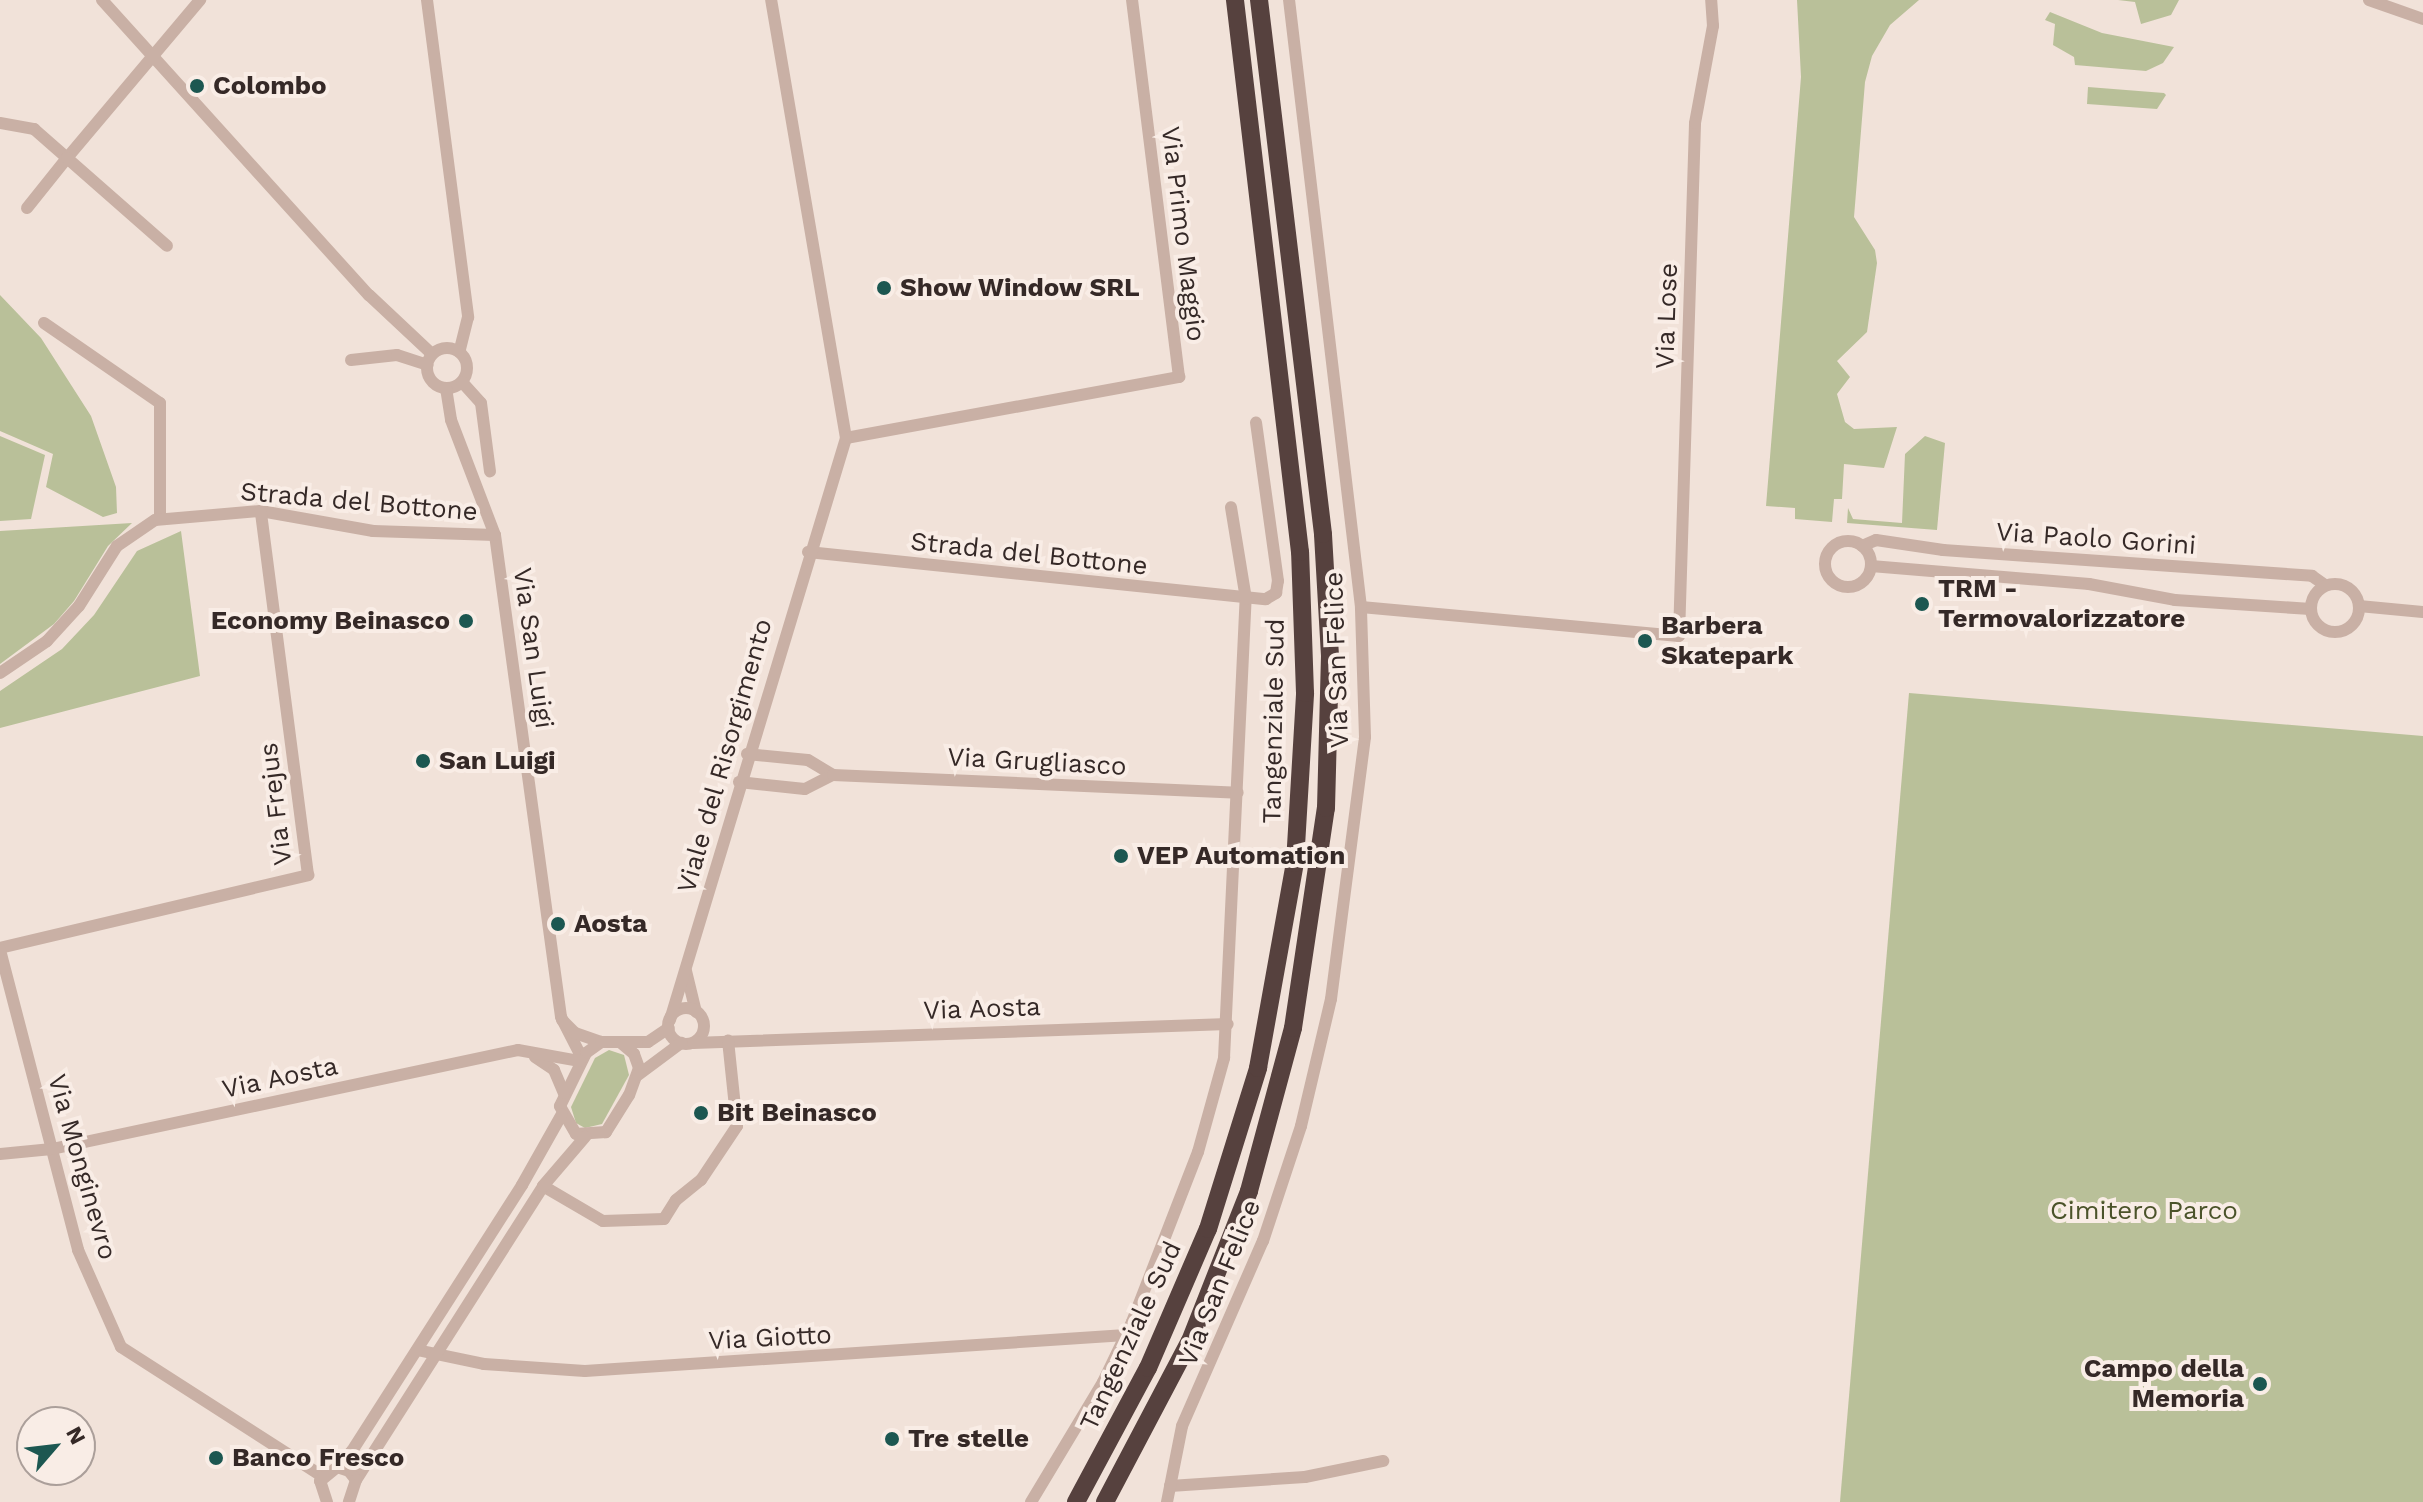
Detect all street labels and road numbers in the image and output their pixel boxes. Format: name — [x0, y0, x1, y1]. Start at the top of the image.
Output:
street label: Via Primo Maggio — [1154, 124, 1212, 344]
street label: Via Lose — [1650, 262, 1684, 370]
street label: Strada del Bottone — [238, 476, 480, 528]
street label: Via Paolo Gorini — [1995, 516, 2197, 562]
street label: Strada del Bottone — [908, 526, 1150, 582]
street label: Via San Luigi — [506, 565, 560, 731]
street label: Via San Felice — [1318, 571, 1356, 749]
street label: Viale del Risorgimento — [671, 615, 779, 897]
street label: Tangenziale Sud — [1257, 618, 1291, 824]
street label: Via Frejus — [253, 741, 299, 867]
street label: Via Grugliasco — [946, 742, 1128, 782]
street label: Via Aosta — [922, 991, 1042, 1027]
street label: Via Aosta — [218, 1050, 342, 1106]
street label: Via Monginevro — [41, 1071, 123, 1263]
street label: Via San Felice — [1172, 1195, 1268, 1371]
street label: Tangenziale Sud — [1074, 1236, 1188, 1436]
street label: Via Giotto — [707, 1319, 833, 1357]

